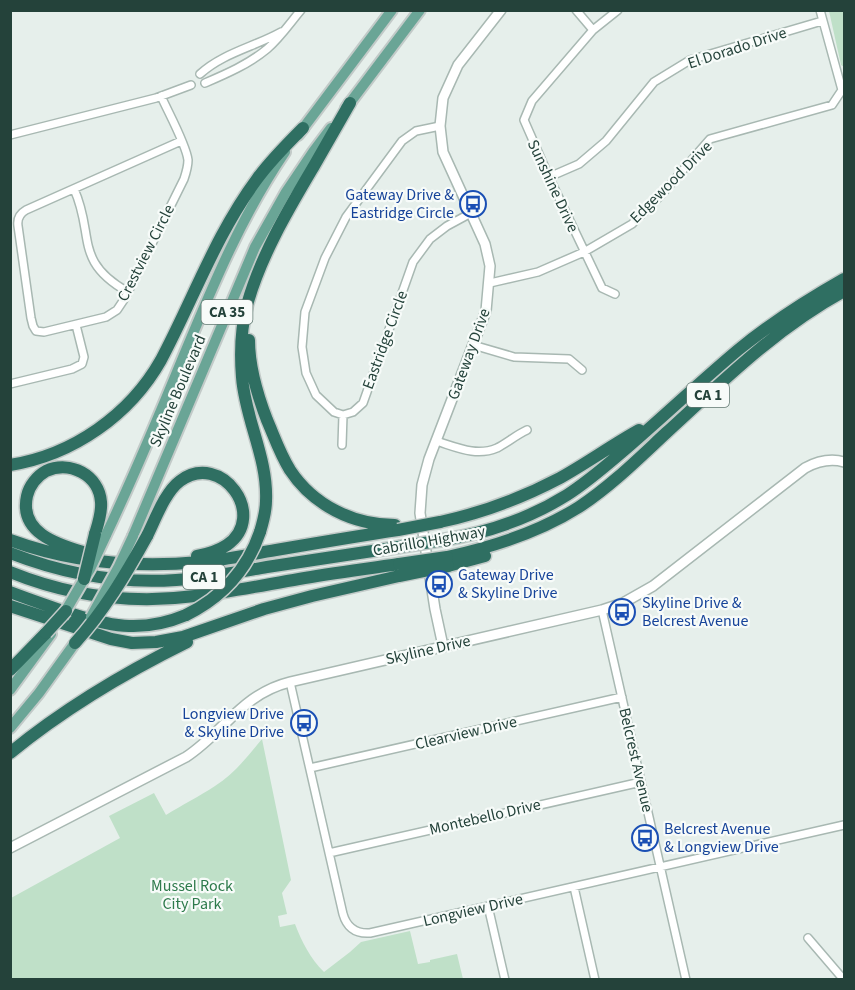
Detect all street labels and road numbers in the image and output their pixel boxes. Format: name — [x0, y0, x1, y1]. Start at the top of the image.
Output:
street label: El Dorado Drive — [685, 22, 789, 74]
street label: Sunshine Drive — [522, 136, 584, 236]
street label: Edgewood Drive — [625, 136, 717, 228]
street label: Crestview Circle — [112, 201, 180, 305]
street label: Eastridge Circle — [357, 288, 413, 392]
road number: CA 35 — [202, 300, 252, 324]
street label: Gateway Drive — [442, 305, 496, 403]
street label: Skyline Boulevard — [144, 331, 212, 451]
road number: CA 1 — [687, 383, 729, 407]
street label: Cabrillo Highway — [371, 520, 487, 562]
road number: CA 1 — [183, 565, 225, 589]
street label: Skyline Drive — [383, 630, 473, 670]
street label: Belcrest Avenue — [613, 706, 659, 814]
street label: Clearview Drive — [413, 711, 519, 755]
street label: Montebello Drive — [427, 793, 543, 841]
street label: Longview Drive — [421, 888, 525, 932]

